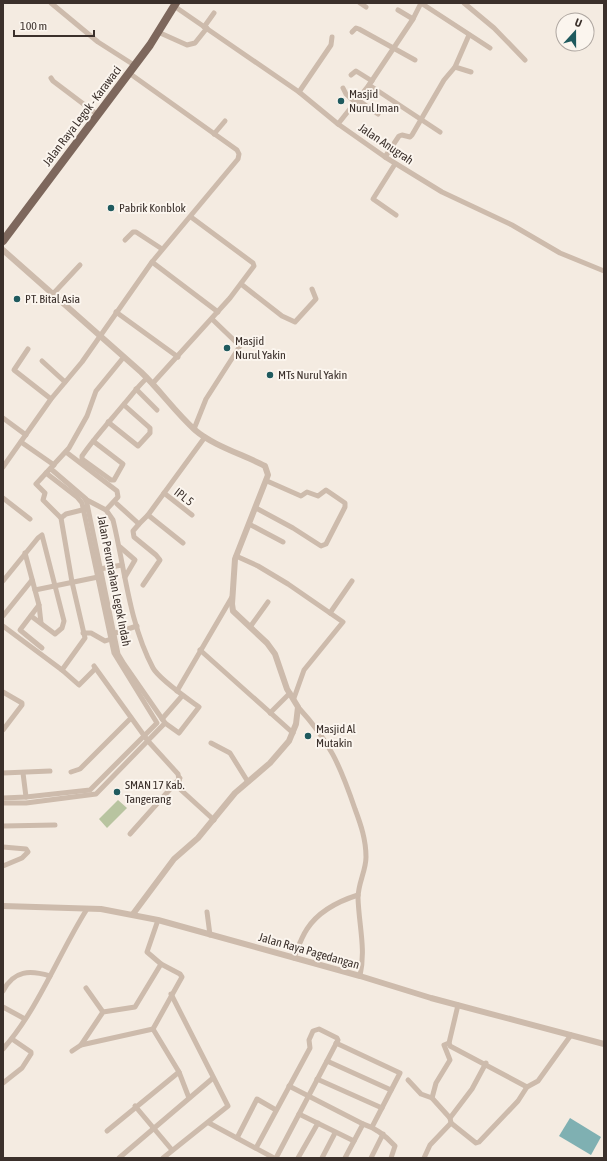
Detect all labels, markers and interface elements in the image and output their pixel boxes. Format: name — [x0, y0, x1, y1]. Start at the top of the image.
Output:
scale bar — [14, 12, 94, 38]
north arrow — [555, 12, 595, 52]
text: U — [573, 16, 584, 29]
text: 100 m — [20, 19, 47, 33]
street label: Jalan Raya Legok - Karawaci — [40, 63, 124, 169]
place label: Masjid Nurul Iman — [349, 87, 399, 115]
marker: Masjid Nurul Iman — [336, 96, 346, 106]
street label: Jalan Anugrah — [356, 121, 416, 167]
place label: Pabrik Konblok — [119, 201, 187, 215]
marker: Pabrik Konblok — [106, 203, 116, 213]
place label: PT. Bital Asia — [25, 292, 80, 306]
marker: PT. Bital Asia — [12, 294, 22, 304]
place label: Masjid Nurul Yakin — [235, 334, 286, 362]
marker: Masjid Nurul Yakin — [222, 343, 232, 353]
place label: MTs Nurul Yakin — [278, 368, 347, 382]
marker: MTs Nurul Yakin — [265, 370, 275, 380]
street label: IPL 5 — [171, 485, 197, 509]
street label: Jalan Perumahan Legok Indah — [94, 514, 134, 648]
place label: Masjid Al Mutakin — [316, 722, 357, 750]
marker: Masjid Al Mutakin — [303, 731, 313, 741]
place label: SMAN 17 Kab. Tangerang — [125, 778, 185, 806]
marker: SMAN 17 Kab. Tangerang — [112, 787, 122, 797]
street label: Jalan Raya Pagedangan — [257, 930, 361, 972]

